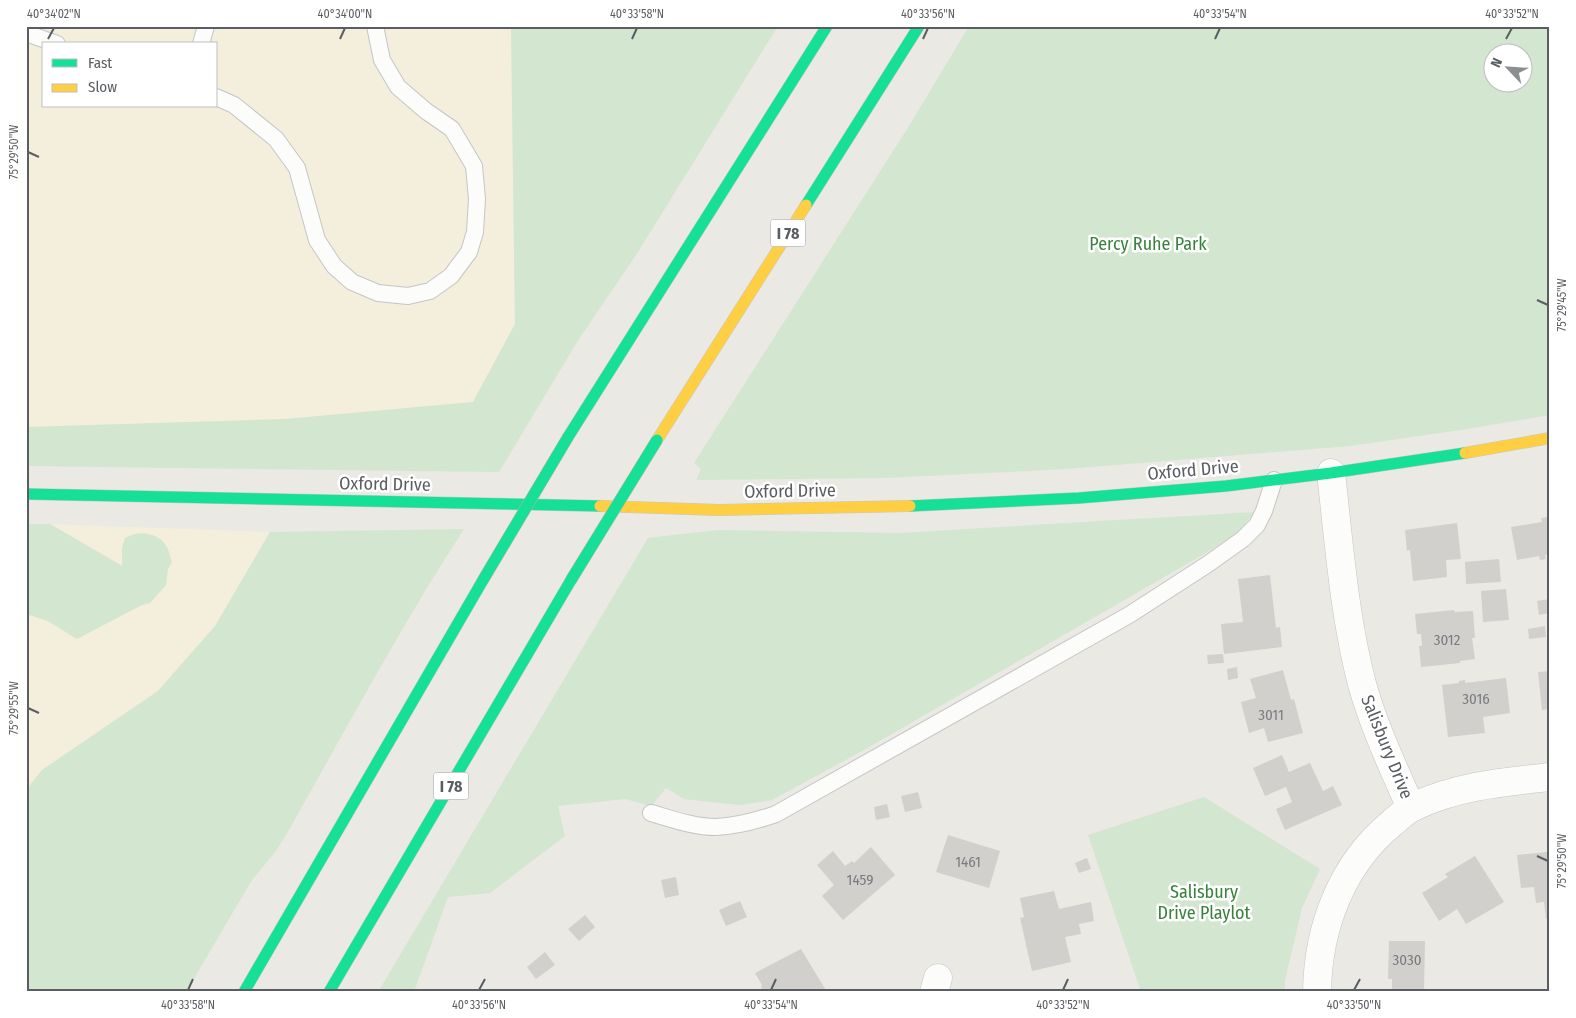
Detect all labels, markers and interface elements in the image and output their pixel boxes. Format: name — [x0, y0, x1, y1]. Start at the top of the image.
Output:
text: 40°34'02"N — [27, 7, 81, 21]
text: 40°34'00"N — [318, 7, 372, 21]
text: 40°33'58"N — [610, 7, 664, 21]
text: 40°33'56"N — [901, 7, 955, 21]
text: 40°33'54"N — [1193, 7, 1247, 21]
text: 40°33'52"N — [1485, 7, 1539, 21]
legend — [42, 42, 218, 108]
north arrow — [1484, 42, 1534, 92]
text: Fast — [88, 54, 112, 72]
text: N — [1487, 55, 1506, 70]
text: Slow — [88, 78, 117, 96]
text: 75°29'50"W — [7, 125, 21, 179]
road number: I 78 — [770, 220, 806, 247]
park label: Percy Ruhe Park — [1089, 233, 1207, 255]
text: 75°29'45"W — [1555, 278, 1569, 332]
street label: Oxford Drive — [1146, 455, 1240, 485]
street label: Oxford Drive — [339, 472, 431, 496]
street label: Oxford Drive — [744, 479, 836, 503]
house number: 3012 — [1434, 631, 1461, 649]
text: 75°29'55"W — [7, 681, 21, 735]
house number: 3016 — [1462, 690, 1490, 708]
street label: Salisbury Drive — [1356, 692, 1418, 802]
house number: 3011 — [1258, 706, 1284, 724]
road number: I 78 — [434, 772, 468, 799]
text: 75°29'50"W — [1555, 834, 1569, 888]
house number: 1461 — [955, 853, 981, 871]
house number: 1459 — [847, 871, 873, 889]
park label: Salisbury Drive Playlot — [1158, 881, 1251, 924]
house number: 3030 — [1392, 951, 1422, 969]
text: 40°33'58"N — [161, 998, 215, 1012]
text: 40°33'56"N — [452, 998, 506, 1012]
text: 40°33'54"N — [744, 998, 798, 1012]
text: 40°33'52"N — [1036, 998, 1090, 1012]
text: 40°33'50"N — [1327, 998, 1381, 1012]

